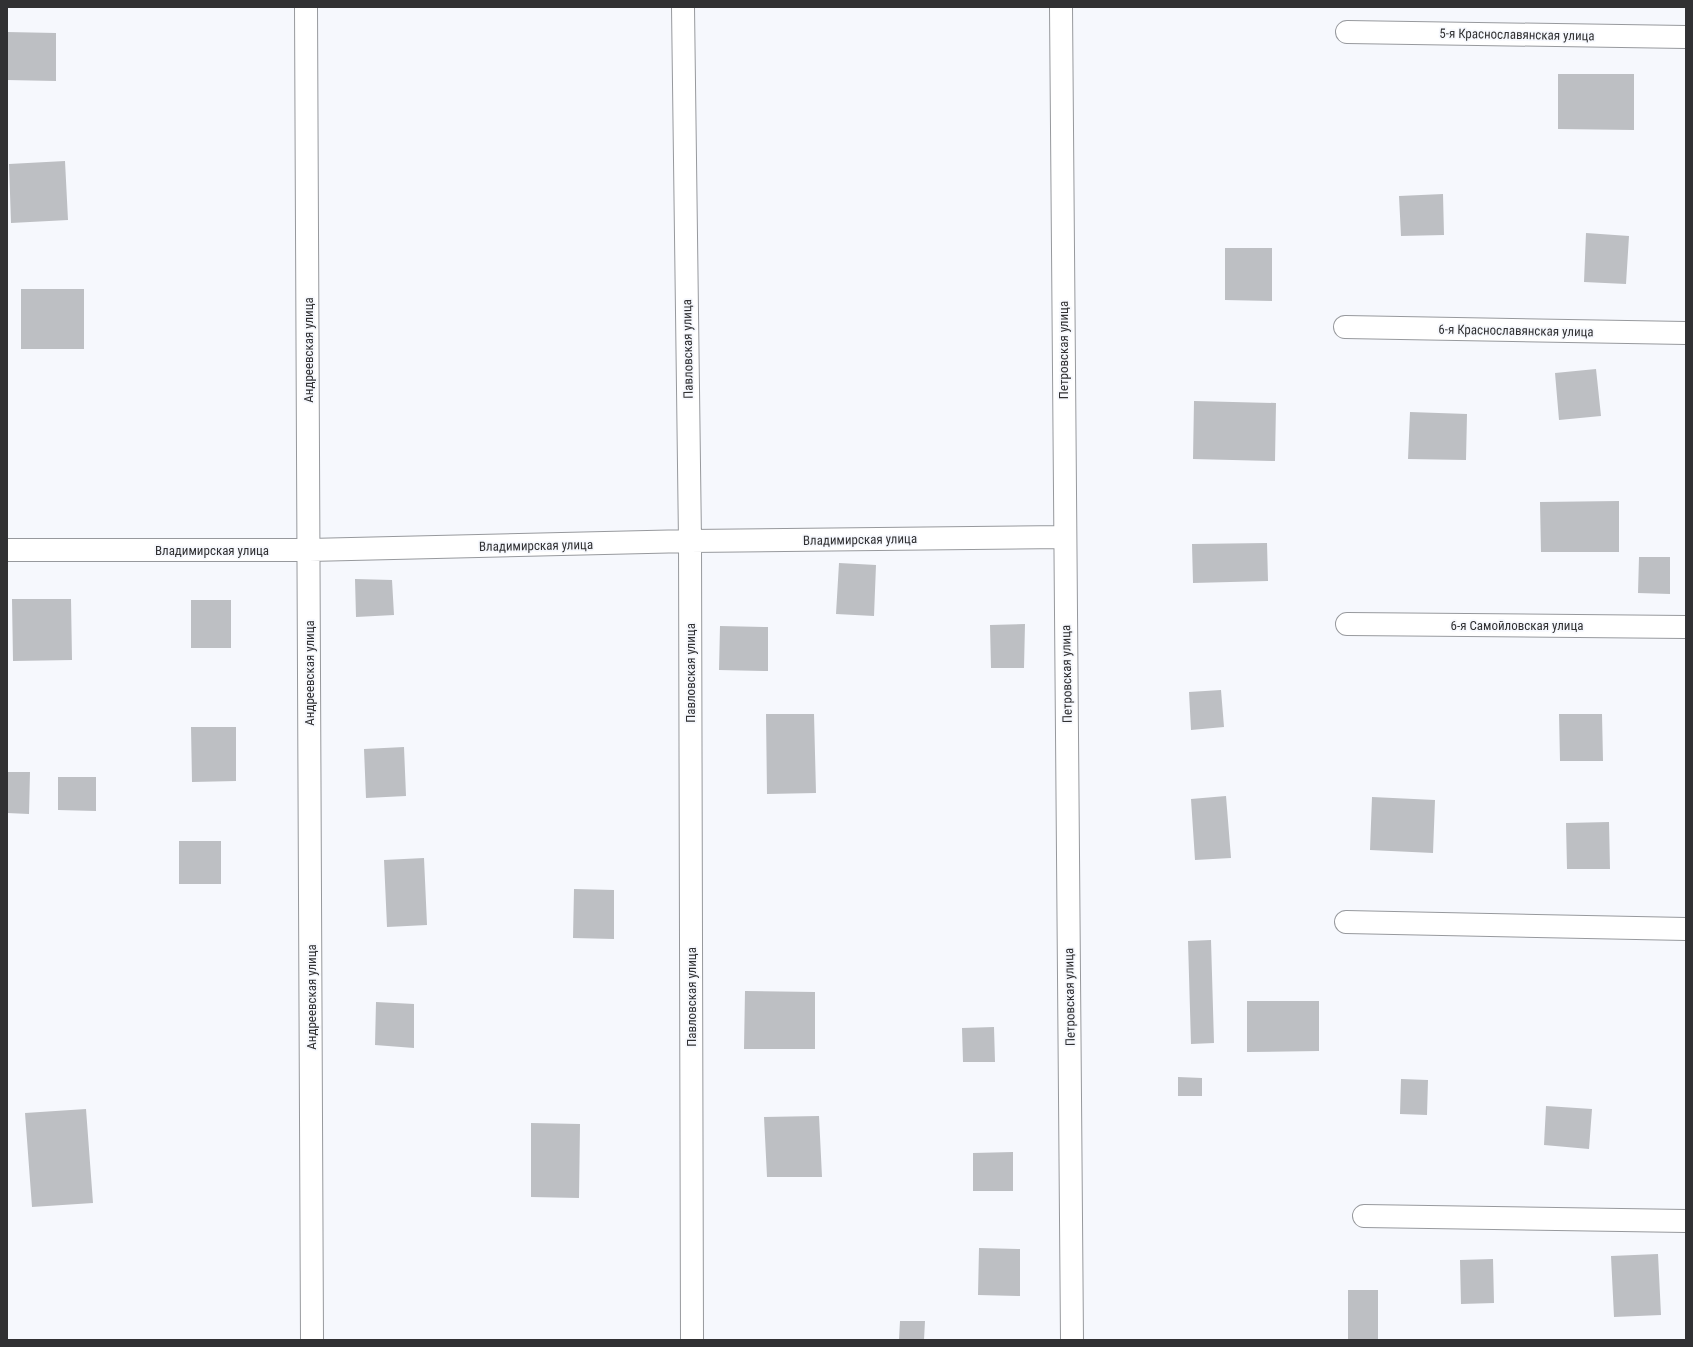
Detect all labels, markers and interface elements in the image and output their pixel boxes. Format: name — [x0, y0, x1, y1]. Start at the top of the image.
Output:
street label: 5-я Краснославянская улица — [1439, 26, 1595, 43]
street label: Андреевская улица — [301, 297, 316, 403]
street label: Павловская улица — [679, 299, 696, 399]
street label: Петровская улица — [1056, 301, 1071, 399]
street label: 6-я Краснославянская улица — [1438, 322, 1594, 339]
street label: Владимирская улица — [803, 531, 917, 548]
street label: Владимирская улица — [479, 537, 593, 554]
street label: Владимирская улица — [155, 543, 269, 558]
street label: 6-я Самойловская улица — [1451, 618, 1583, 633]
street label: Андреевская улица — [302, 620, 317, 726]
street label: Павловская улица — [683, 623, 698, 723]
street label: Петровская улица — [1058, 625, 1075, 723]
street label: Андреевская улица — [304, 944, 319, 1050]
street label: Павловская улица — [684, 947, 699, 1047]
street label: Петровская улица — [1061, 948, 1078, 1046]

